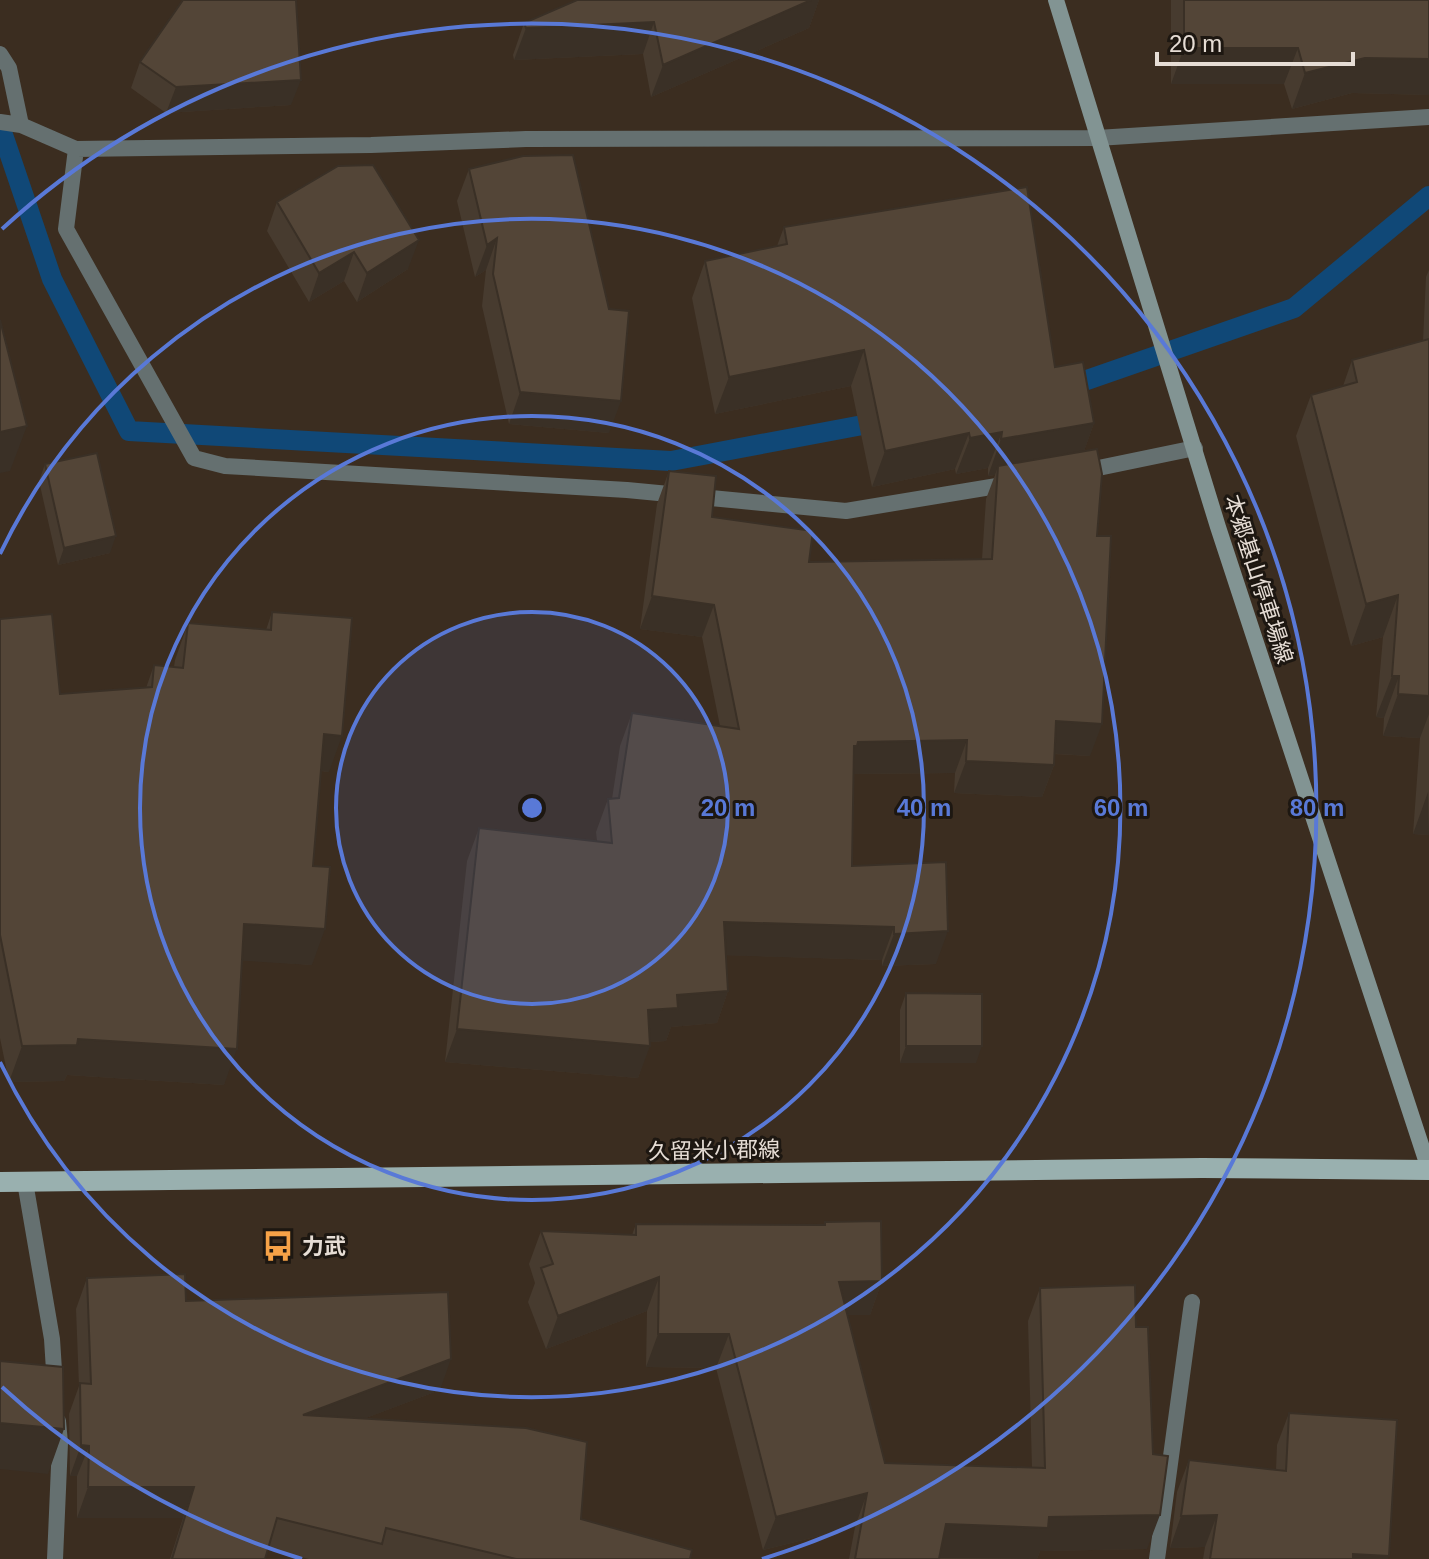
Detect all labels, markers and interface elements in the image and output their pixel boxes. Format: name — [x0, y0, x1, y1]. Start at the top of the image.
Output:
scale bar — [1157, 16, 1353, 66]
text: 20 m — [1169, 30, 1222, 57]
street label: 本郷基山停車場線 — [1219, 492, 1298, 667]
centre of rings — [518, 794, 546, 822]
text: 20 m — [701, 794, 755, 821]
text: 40 m — [897, 794, 951, 821]
text: 60 m — [1094, 794, 1148, 821]
text: 80 m — [1290, 794, 1344, 821]
street label: 久留米小郡線 — [648, 1137, 780, 1164]
bus stop icon: 力武 — [261, 1229, 295, 1263]
place label: 力武 — [302, 1234, 346, 1259]

